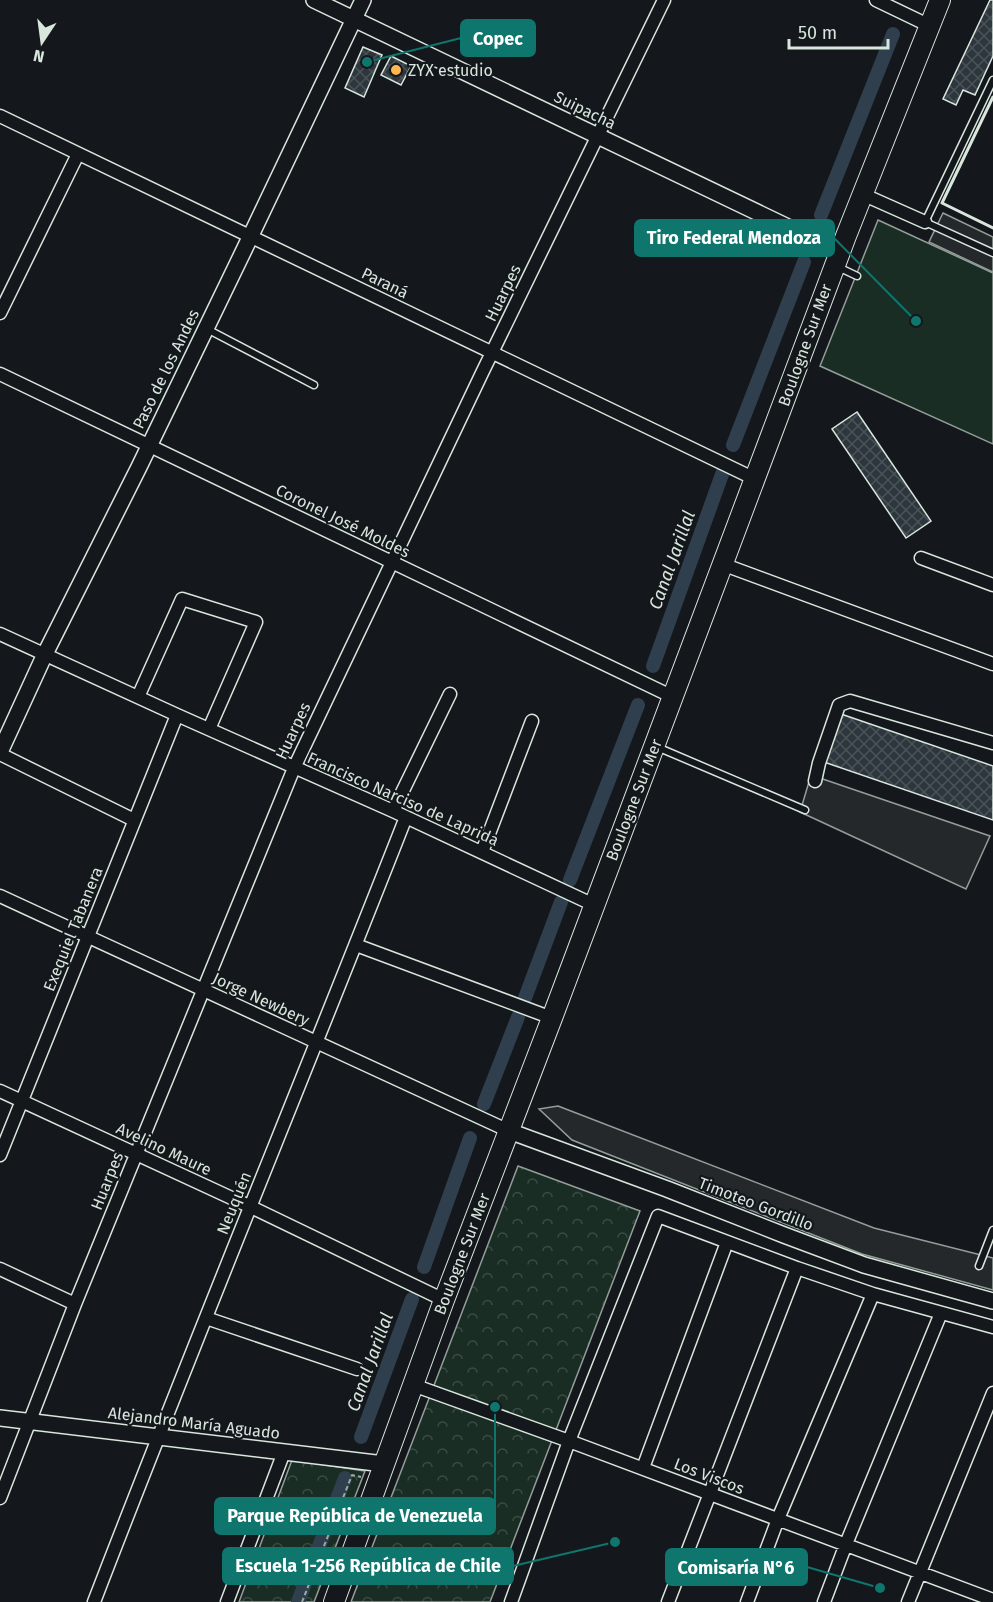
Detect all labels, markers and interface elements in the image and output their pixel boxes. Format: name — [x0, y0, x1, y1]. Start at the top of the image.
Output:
north arrow — [12, 12, 72, 72]
scale bar — [789, 12, 888, 50]
callout: Copec — [461, 20, 535, 56]
text: 50 m — [798, 22, 837, 44]
text: Copec — [473, 28, 523, 50]
text: N — [31, 46, 46, 67]
place label: ZYX estudio — [408, 61, 493, 80]
marker: ZYX estudio — [389, 63, 403, 77]
street label: Suipacha — [551, 87, 619, 133]
callout: Tiro Federal Mendoza — [635, 220, 834, 256]
text: Tiro Federal Mendoza — [647, 227, 821, 249]
street label: Huarpes — [481, 262, 525, 324]
street label: Paraná — [359, 264, 411, 302]
street label: Boulogne Sur Mer — [774, 280, 836, 409]
street label: Paso de los Andes — [129, 306, 203, 432]
street label: Coronel José Moldes — [273, 480, 413, 562]
water label: Canal Jarillal — [644, 508, 700, 612]
street label: Huarpes — [272, 699, 314, 763]
street label: Boulogne Sur Mer — [602, 736, 666, 864]
street label: Francisco Narciso de Laprida — [304, 748, 502, 850]
street label: Exequiel Tabanera — [39, 864, 107, 994]
street label: Jorge Newbery — [210, 968, 313, 1030]
street label: Avelino Maure — [113, 1119, 215, 1179]
street label: Huarpes — [87, 1149, 127, 1213]
street label: Neuquén — [213, 1169, 255, 1237]
street label: Timoteo Gordillo — [696, 1173, 816, 1235]
street label: Boulogne Sur Mer — [430, 1190, 494, 1318]
water label: Canal Jarillal — [342, 1310, 398, 1414]
street label: Alejandro María Aguado — [107, 1403, 281, 1443]
street label: Los Viscos — [671, 1454, 747, 1498]
callout: Parque República de Venezuela — [215, 1498, 495, 1534]
text: Parque República de Venezuela — [227, 1505, 483, 1527]
callout: Escuela 1-256 República de Chile — [223, 1548, 513, 1584]
callout: Comisaría N°6 — [666, 1549, 807, 1585]
text: Escuela 1-256 República de Chile — [235, 1555, 501, 1577]
text: Comisaría N°6 — [677, 1557, 795, 1579]

